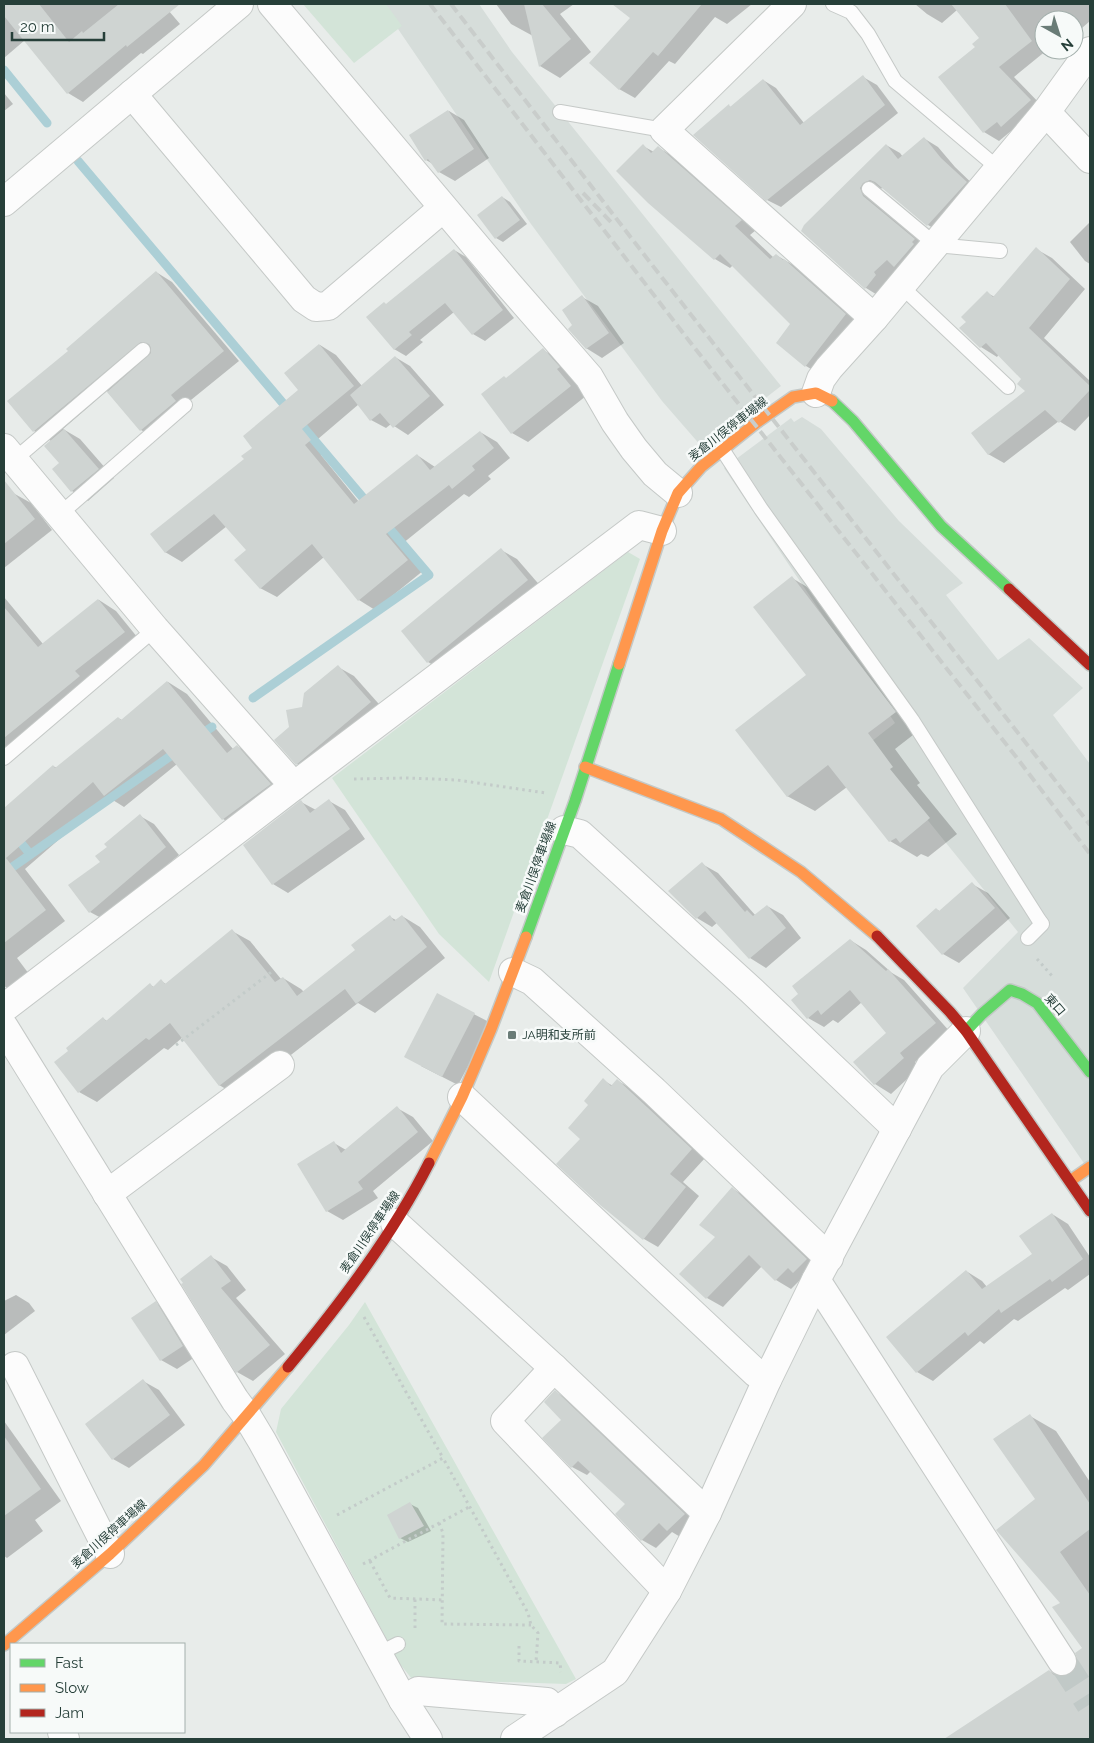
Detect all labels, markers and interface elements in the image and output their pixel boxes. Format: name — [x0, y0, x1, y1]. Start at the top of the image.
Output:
scale bar — [12, 10, 105, 42]
north arrow — [1034, 10, 1084, 60]
text: 20 m — [20, 18, 55, 36]
text: N — [1058, 36, 1076, 55]
street label: 麦倉川俣停車場線 — [686, 394, 770, 464]
street label: 麦倉川俣停車場線 — [513, 819, 559, 915]
street label: 東口 — [1042, 991, 1068, 1019]
place label: JA明和支所前 — [522, 1028, 596, 1042]
marker: JA明和支所前 — [506, 1029, 518, 1041]
street label: 麦倉川俣停車場線 — [337, 1188, 403, 1276]
street label: 麦倉川俣停車場線 — [69, 1497, 149, 1571]
legend — [10, 1643, 185, 1733]
text: Fast — [55, 1654, 83, 1672]
text: Slow — [55, 1679, 89, 1697]
text: Jam — [55, 1704, 84, 1722]

